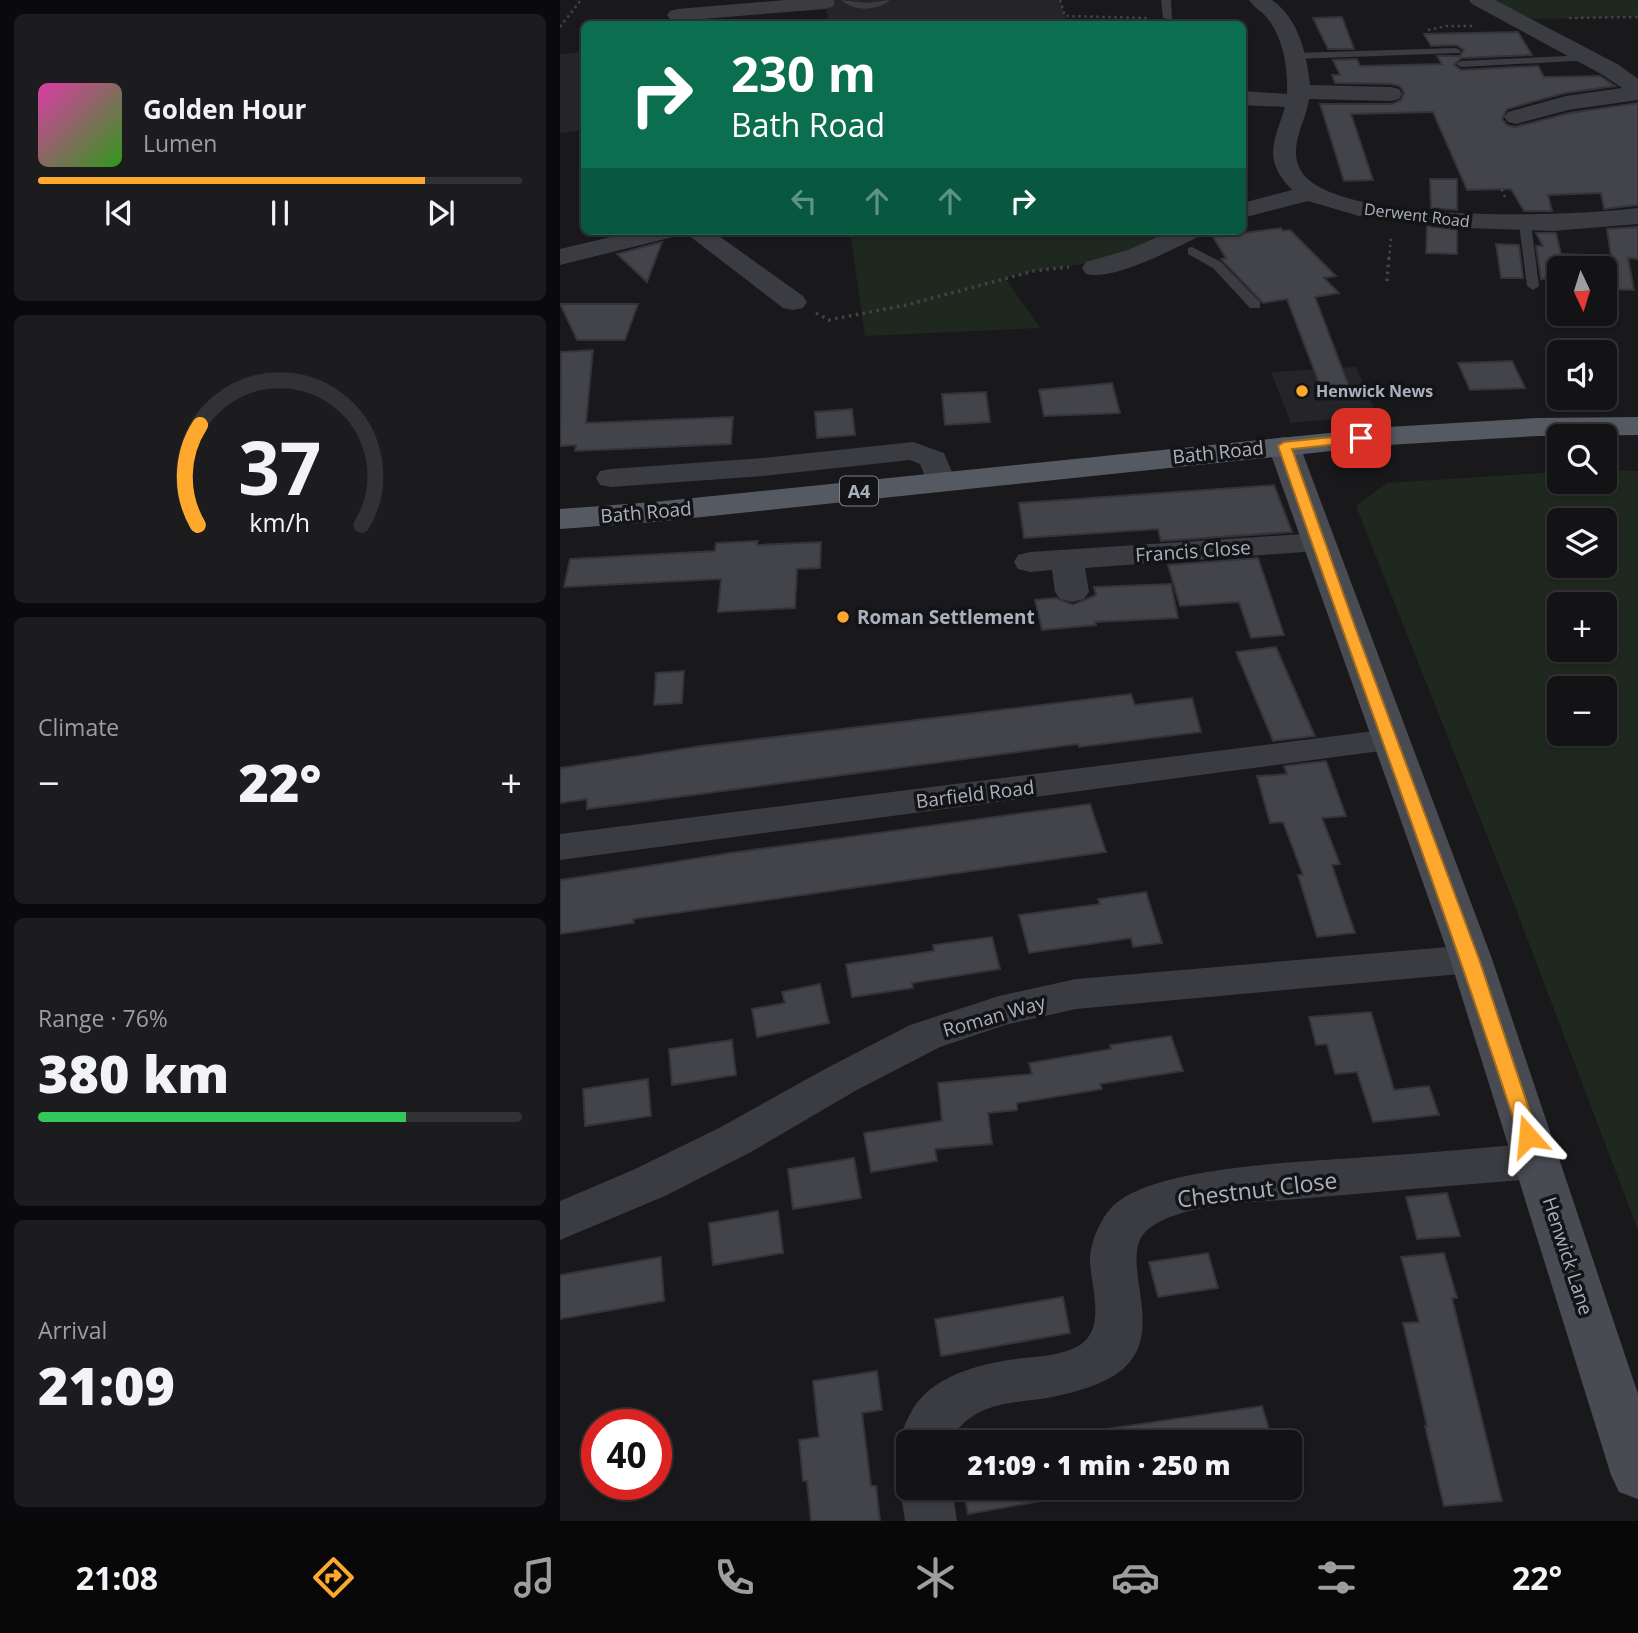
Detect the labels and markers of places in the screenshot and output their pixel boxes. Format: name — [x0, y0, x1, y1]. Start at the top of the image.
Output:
place label: Henwick News — [1316, 380, 1433, 402]
marker: Henwick News — [1294, 383, 1310, 399]
pin — [1331, 408, 1391, 468]
place label: Roman Settlement — [857, 604, 1035, 630]
marker: Roman Settlement — [835, 609, 851, 625]

